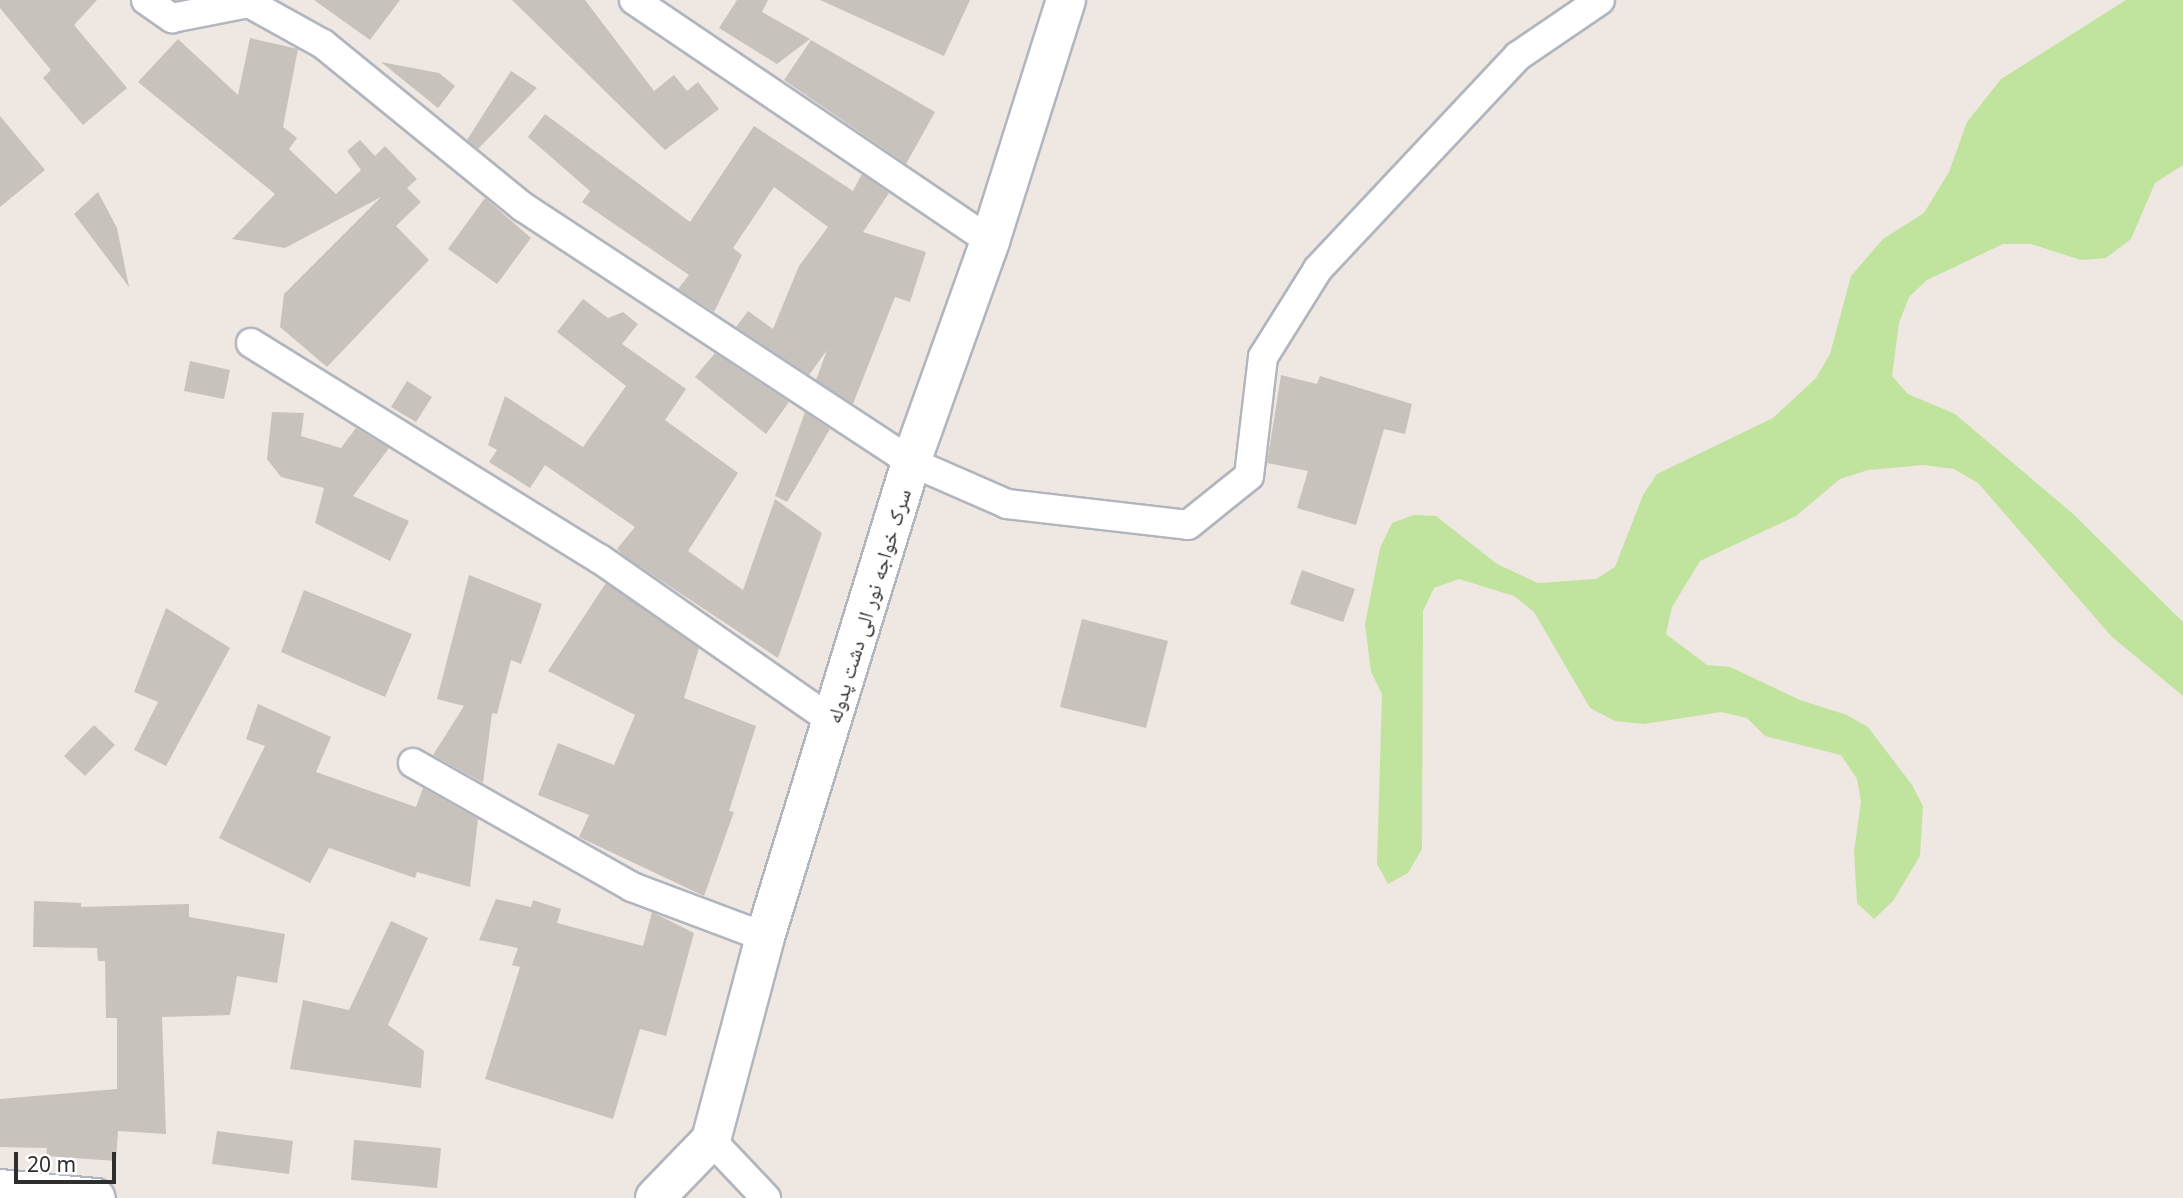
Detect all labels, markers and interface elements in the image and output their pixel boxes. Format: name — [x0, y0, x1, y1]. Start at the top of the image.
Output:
street label: سرک خواجه نور الی دشت پدوله — [820, 486, 916, 726]
scale bar — [18, 1138, 119, 1182]
text: 20 m — [27, 1150, 76, 1178]

